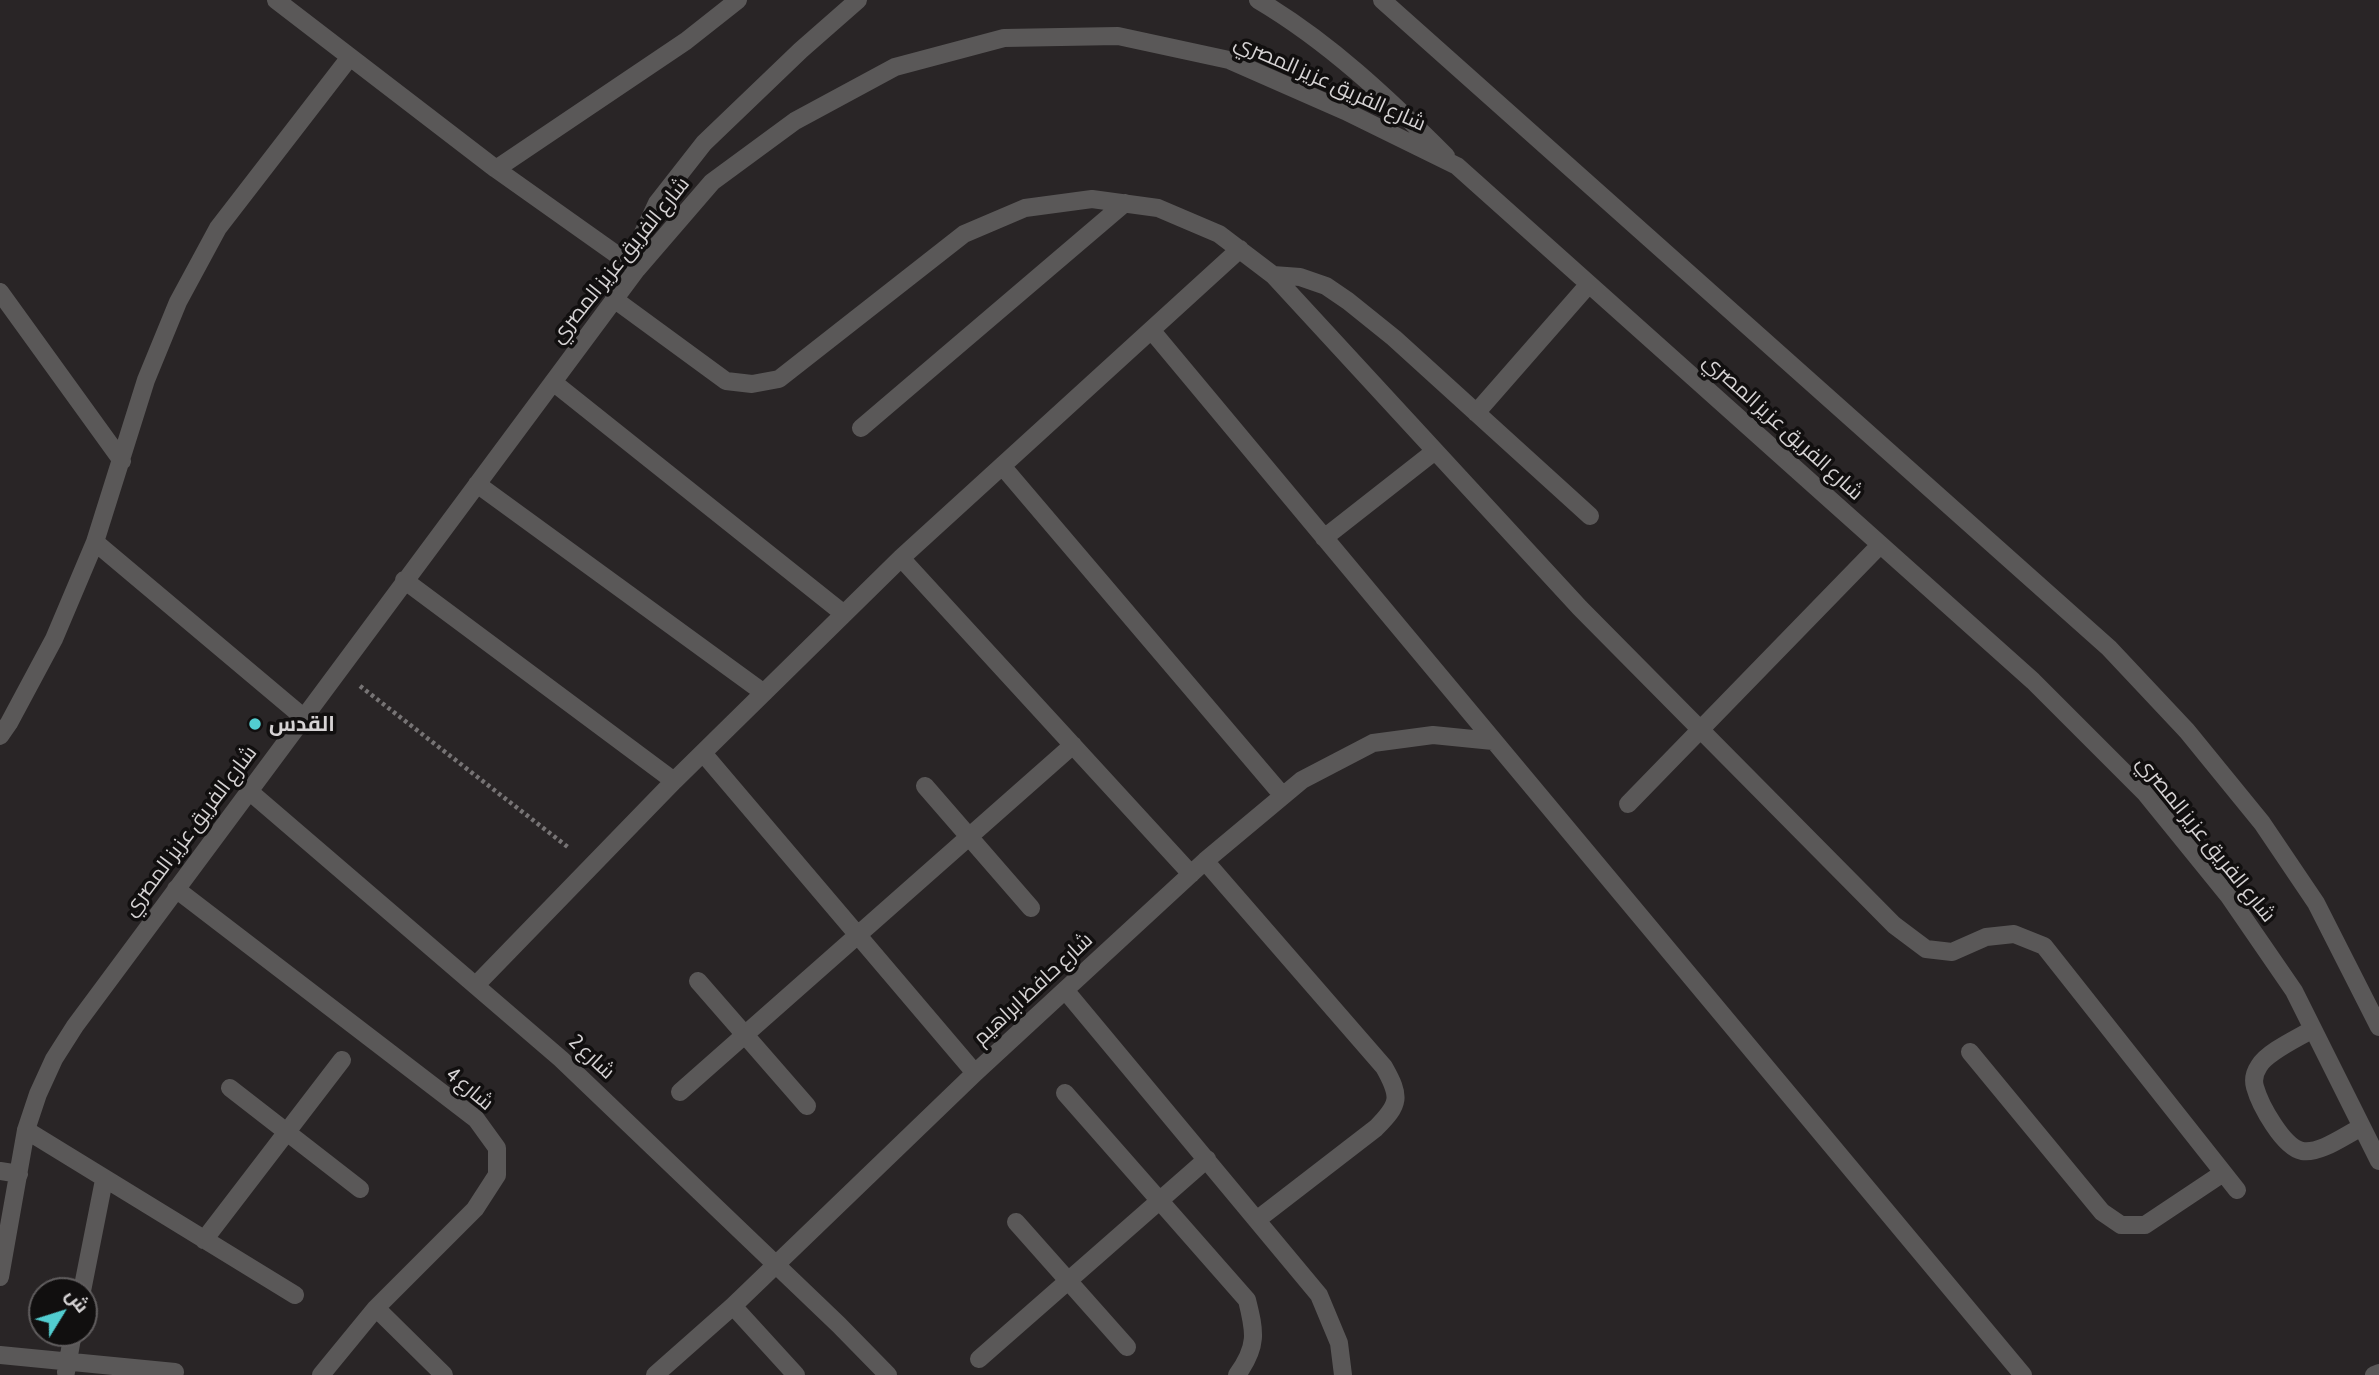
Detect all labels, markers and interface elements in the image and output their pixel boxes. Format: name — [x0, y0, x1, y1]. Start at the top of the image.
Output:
street label: شارع الفريق عزيز المصري — [1230, 29, 1430, 137]
street label: شارع الفريق عزيز المصري — [545, 172, 695, 348]
street label: شارع الفريق عزيز المصري — [1698, 348, 1868, 506]
place label: القدس — [269, 711, 335, 737]
marker: القدس — [247, 716, 263, 732]
street label: شارع الفريق عزيز المصري — [118, 741, 262, 921]
street label: شارع الفريق عزيز المصري — [2131, 751, 2281, 927]
street label: شارع حافظ ابراهيم — [968, 927, 1098, 1051]
street label: شارع 2 — [564, 1030, 620, 1084]
street label: شارع 4 — [441, 1062, 499, 1116]
north arrow — [28, 1277, 98, 1347]
text: ش — [62, 1284, 94, 1317]

